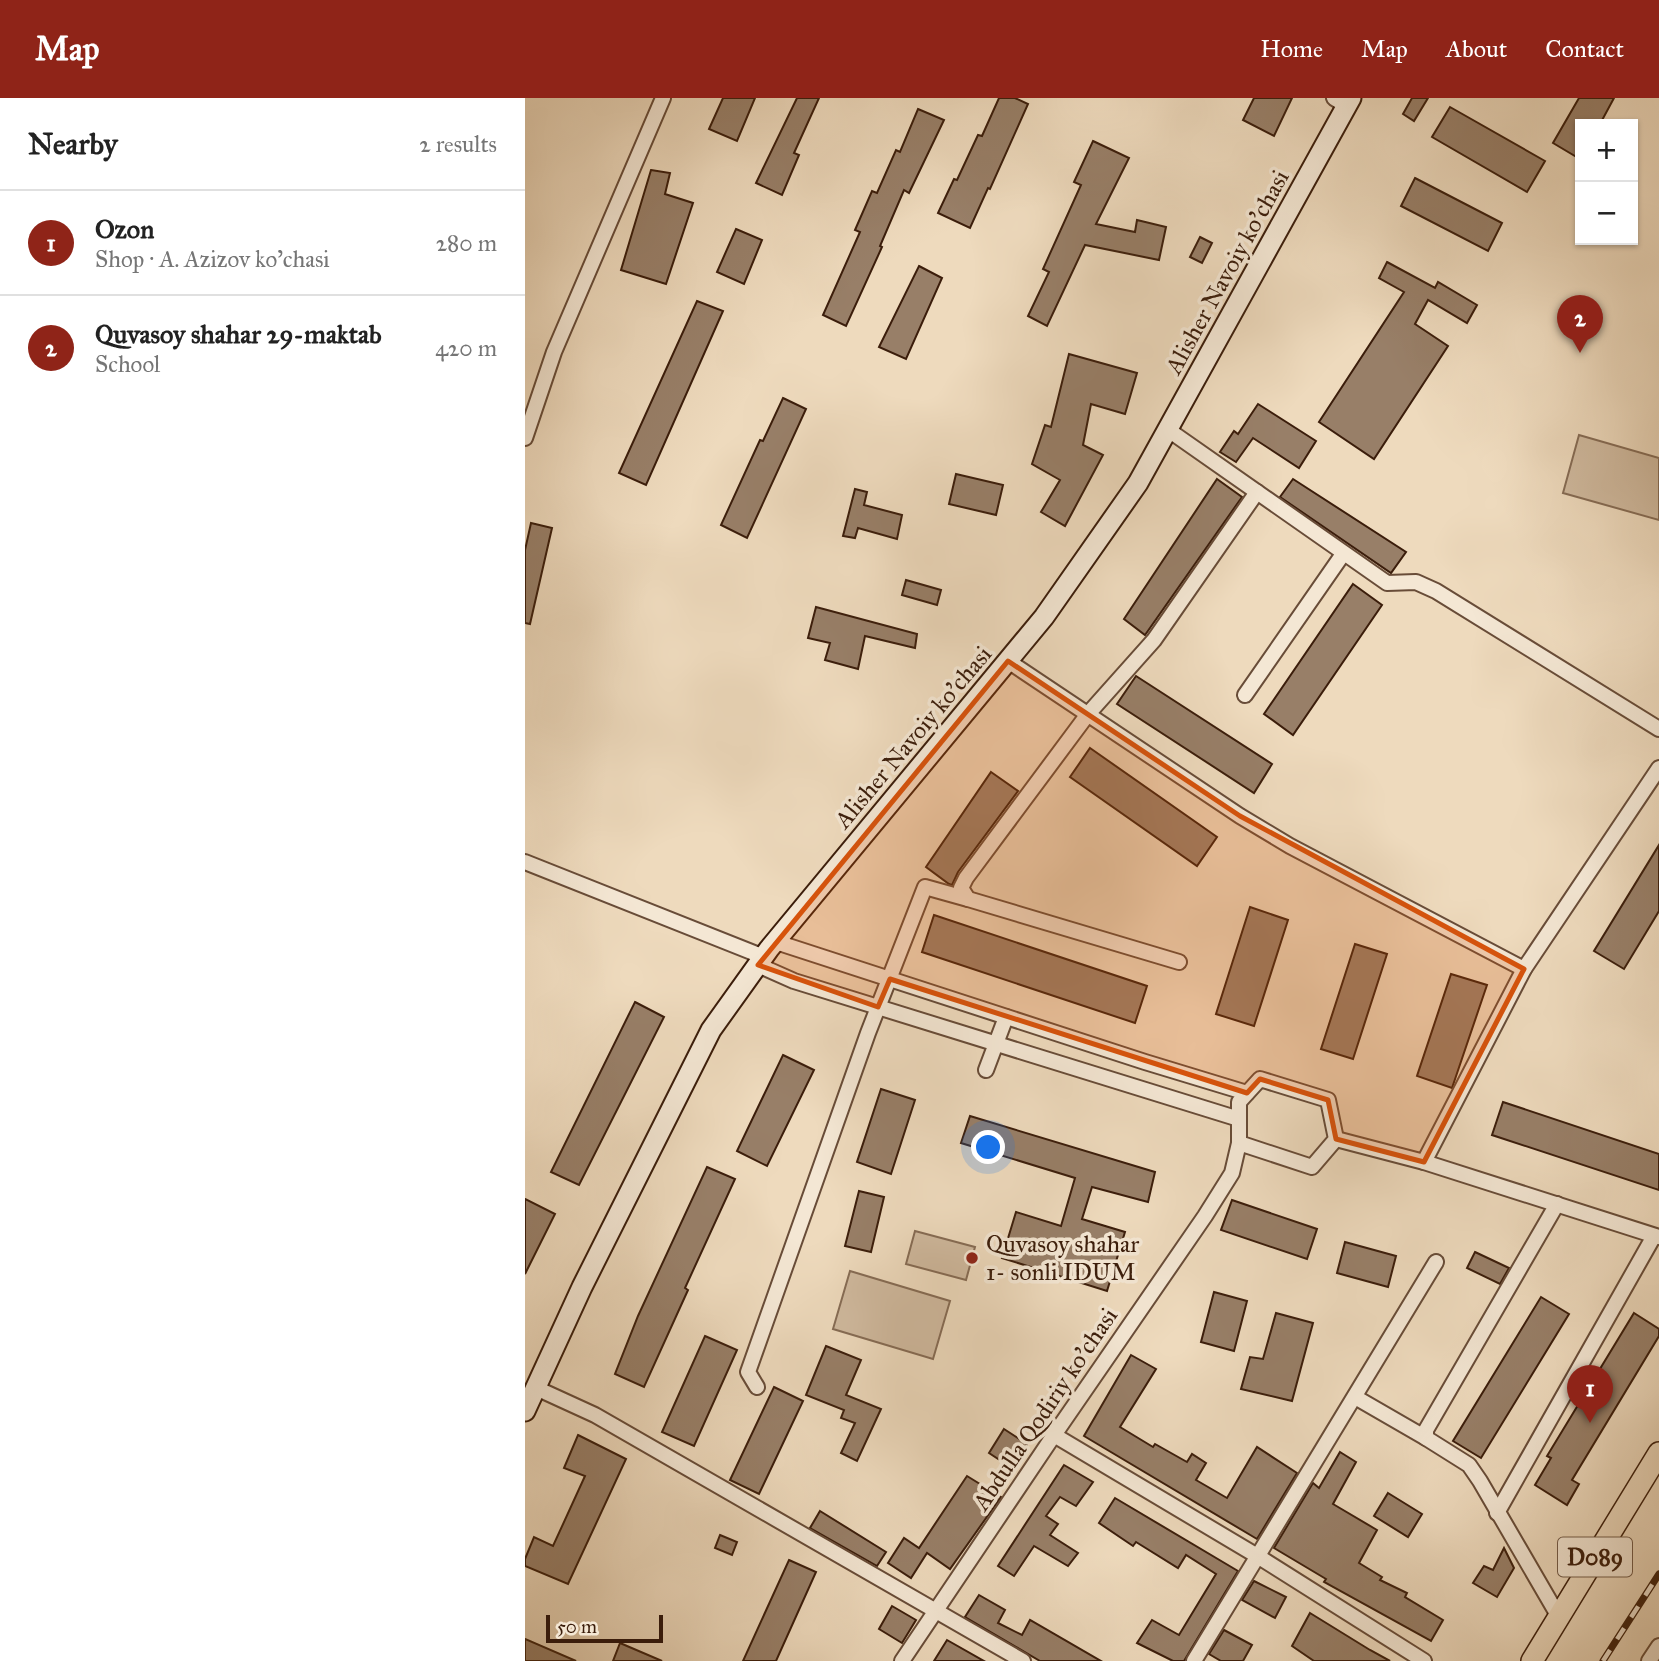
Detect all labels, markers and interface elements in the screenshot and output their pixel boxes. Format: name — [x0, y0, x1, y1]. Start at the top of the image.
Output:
text: Map — [35, 29, 99, 69]
text: Home — [1260, 34, 1323, 64]
text: Map — [1361, 34, 1408, 64]
text: About — [1446, 34, 1507, 64]
text: Contact — [1545, 34, 1624, 64]
map controls — [1575, 119, 1638, 245]
button: + — [1575, 119, 1638, 182]
text: Nearby — [28, 126, 118, 162]
text: 2 results — [419, 130, 497, 158]
street label: Alisher Navoiy ko'chasi — [1158, 164, 1296, 380]
button: − — [1575, 182, 1638, 245]
text: Ozon — [95, 213, 154, 245]
text: 1 — [46, 229, 56, 257]
text: 280 m — [436, 229, 497, 257]
text: Shop · A. Azizov ko'chasi — [95, 245, 330, 273]
pin: 2 — [1557, 295, 1603, 353]
text: Quvasoy shahar 29-maktab — [95, 318, 382, 350]
text: 2 — [45, 334, 57, 362]
text: 420 m — [435, 334, 497, 362]
text: School — [95, 350, 160, 378]
street label: Alisher Navoiy ko'chasi — [827, 639, 998, 835]
your location — [971, 1130, 1005, 1164]
place label: Quvasoy shahar 1- sonli IDUM — [986, 1229, 1139, 1287]
marker: Quvasoy shahar 1- sonli IDUM — [964, 1250, 980, 1266]
street label: Abdulla Qodiriy ko'chasi — [965, 1302, 1124, 1517]
pin: 1 — [1567, 1365, 1613, 1423]
road number: D089 — [1558, 1538, 1632, 1576]
scale bar — [546, 1612, 663, 1644]
text: 50 m — [557, 1615, 597, 1638]

